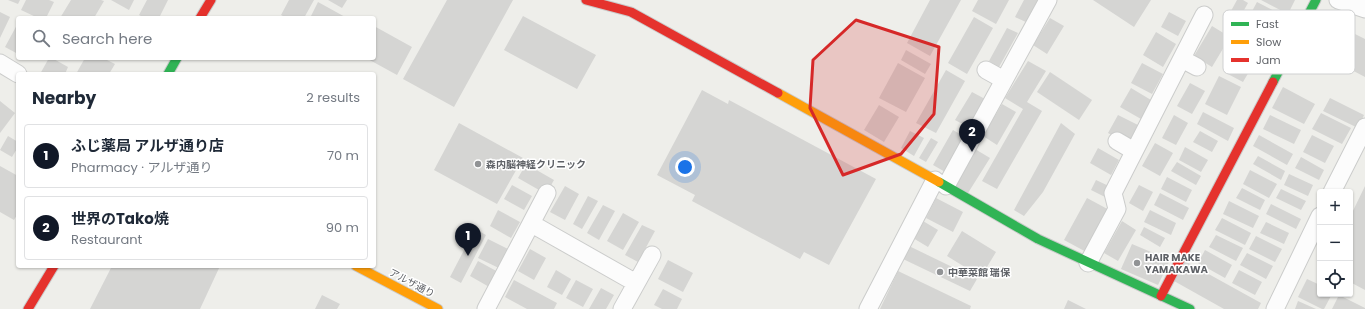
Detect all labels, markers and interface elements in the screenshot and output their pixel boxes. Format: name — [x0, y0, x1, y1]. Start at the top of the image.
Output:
legend — [1223, 10, 1355, 74]
search box — [16, 16, 376, 60]
text: Fast — [1256, 16, 1279, 32]
icon: search — [30, 27, 52, 49]
text: Search here — [62, 28, 152, 49]
text: Slow — [1256, 34, 1281, 50]
text: Jam — [1256, 52, 1281, 68]
text: Nearby — [32, 86, 96, 110]
text: 2 results — [306, 88, 360, 107]
pin: 2 — [959, 119, 985, 152]
text: ふじ薬局 アルザ通り店 — [71, 135, 224, 156]
text: 1 — [44, 146, 48, 165]
text: 70 m — [327, 146, 359, 165]
place label: 森内脳神経クリニック — [486, 157, 586, 172]
your location — [675, 157, 695, 177]
text: Pharmacy · アルザ通り — [71, 158, 212, 177]
marker: 森内脳神経クリニック — [473, 159, 483, 169]
map controls — [1317, 189, 1353, 297]
button: + — [1317, 189, 1353, 225]
text: 世界のTako焼 — [71, 208, 169, 229]
text: 2 — [42, 218, 50, 237]
text: 90 m — [326, 218, 359, 237]
pin: 1 — [455, 223, 481, 256]
button: − — [1317, 225, 1353, 261]
text: Restaurant — [71, 230, 142, 249]
place label: HAIR MAKE YAMAKAWA — [1145, 250, 1208, 277]
marker: HAIR MAKE YAMAKAWA — [1132, 258, 1142, 268]
button: locate — [1317, 261, 1353, 297]
street label: アルザ通り — [386, 265, 438, 301]
place label: 中華菜館 瑞保 — [948, 265, 1011, 280]
marker: 中華菜館 瑞保 — [935, 267, 945, 277]

